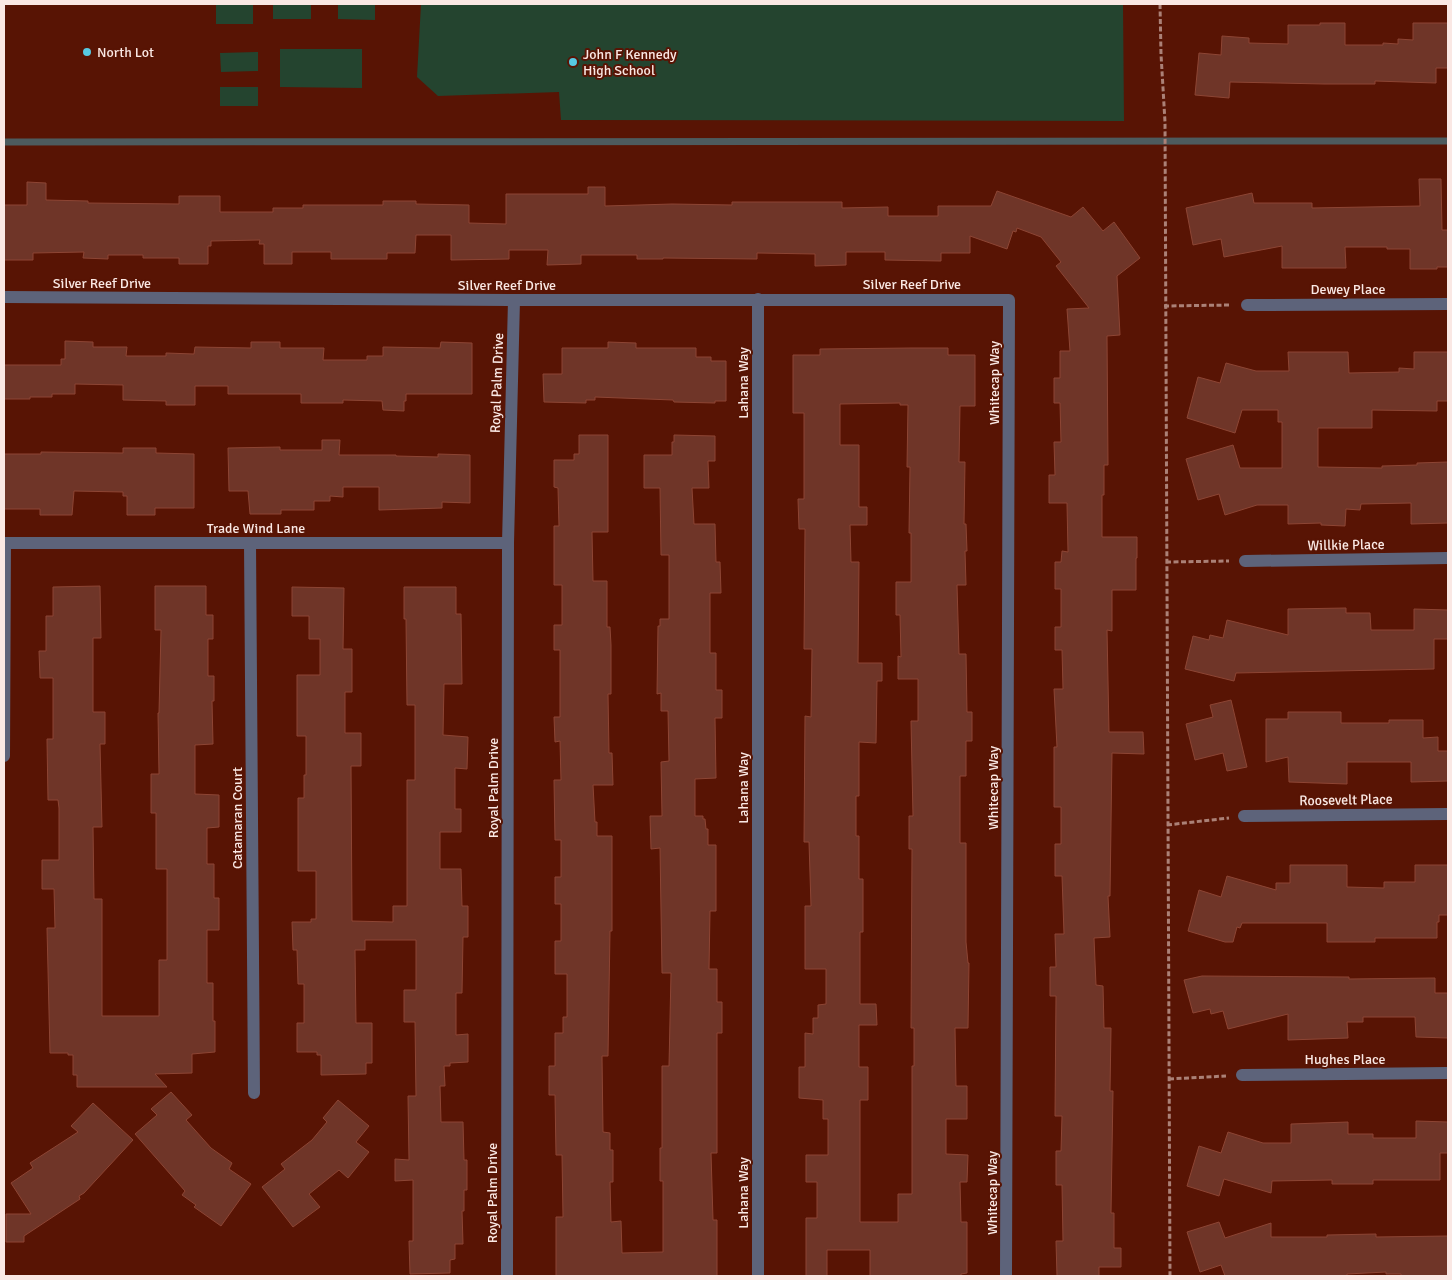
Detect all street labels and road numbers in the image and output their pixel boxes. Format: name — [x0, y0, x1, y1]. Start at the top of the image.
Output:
street label: Silver Reef Drive — [53, 275, 151, 292]
street label: Silver Reef Drive — [863, 276, 961, 293]
street label: Silver Reef Drive — [458, 277, 556, 294]
street label: Dewey Place — [1311, 281, 1385, 298]
street label: Royal Palm Drive — [487, 333, 507, 433]
street label: Whitecap Way — [986, 341, 1003, 425]
street label: Lahana Way — [735, 347, 752, 419]
street label: Trade Wind Lane — [207, 520, 305, 537]
street label: Willkie Place — [1307, 536, 1385, 554]
street label: Royal Palm Drive — [485, 738, 502, 838]
street label: Whitecap Way — [985, 746, 1002, 830]
street label: Lahana Way — [735, 752, 752, 824]
street label: Catamaran Court — [229, 767, 246, 869]
street label: Roosevelt Place — [1299, 791, 1393, 809]
street label: Hughes Place — [1305, 1051, 1385, 1068]
street label: Royal Palm Drive — [484, 1143, 501, 1243]
street label: Whitecap Way — [984, 1151, 1001, 1235]
street label: Lahana Way — [735, 1157, 752, 1229]

